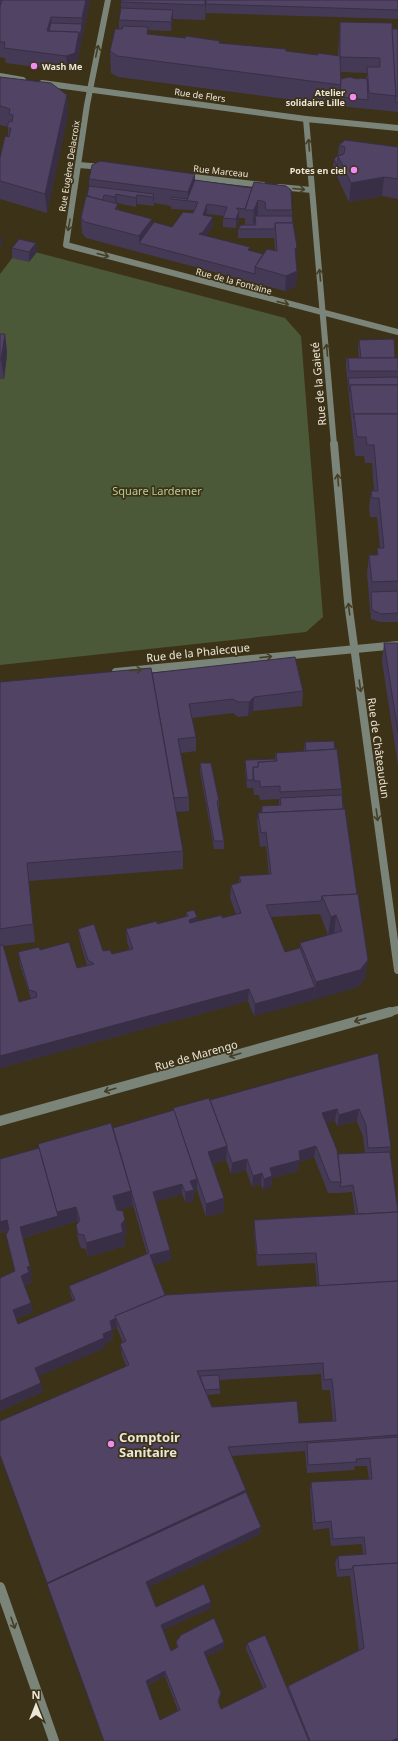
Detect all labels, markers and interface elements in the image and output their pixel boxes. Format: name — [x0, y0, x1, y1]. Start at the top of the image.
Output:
one-way arrow — [94, 45, 102, 58]
place label: Wash Me — [42, 60, 82, 73]
marker: Wash Me — [29, 61, 39, 71]
street label: Rue de Flers — [174, 85, 226, 105]
place label: Atelier solidaire Lille — [286, 86, 345, 109]
marker: Atelier solidaire Lille — [348, 92, 358, 102]
street label: Rue Eugène Delacroix — [55, 119, 83, 213]
one-way arrow — [305, 139, 312, 152]
street label: Rue Marceau — [193, 162, 249, 180]
place label: Potes en ciel — [290, 164, 346, 177]
marker: Potes en ciel — [349, 165, 359, 175]
one-way arrow — [292, 185, 305, 192]
one-way arrow — [65, 218, 73, 231]
one-way arrow — [97, 252, 110, 259]
street label: Rue de la Fontaine — [195, 265, 273, 297]
one-way arrow — [316, 269, 323, 282]
one-way arrow — [276, 300, 289, 307]
street label: Rue de la Gaieté — [307, 342, 329, 426]
one-way arrow — [323, 344, 330, 357]
one-way arrow — [334, 474, 341, 487]
park label: Square Lardemer — [112, 483, 202, 498]
one-way arrow — [345, 603, 353, 616]
street label: Rue de la Phalecque — [145, 639, 251, 665]
one-way arrow — [259, 653, 272, 660]
one-way arrow — [129, 666, 142, 673]
one-way arrow — [356, 679, 364, 692]
street label: Rue de Châteaudun — [364, 696, 394, 800]
one-way arrow — [373, 808, 381, 821]
one-way arrow — [354, 1017, 367, 1024]
street label: Rue de Marengo — [153, 1036, 239, 1074]
one-way arrow — [229, 1052, 242, 1059]
one-way arrow — [104, 1087, 117, 1094]
place label: Comptoir Sanitaire — [119, 1428, 180, 1461]
marker: Comptoir Sanitaire — [106, 1439, 116, 1449]
one-way arrow — [10, 1617, 17, 1630]
north arrow — [16, 1685, 56, 1725]
text: N — [32, 1687, 40, 1702]

